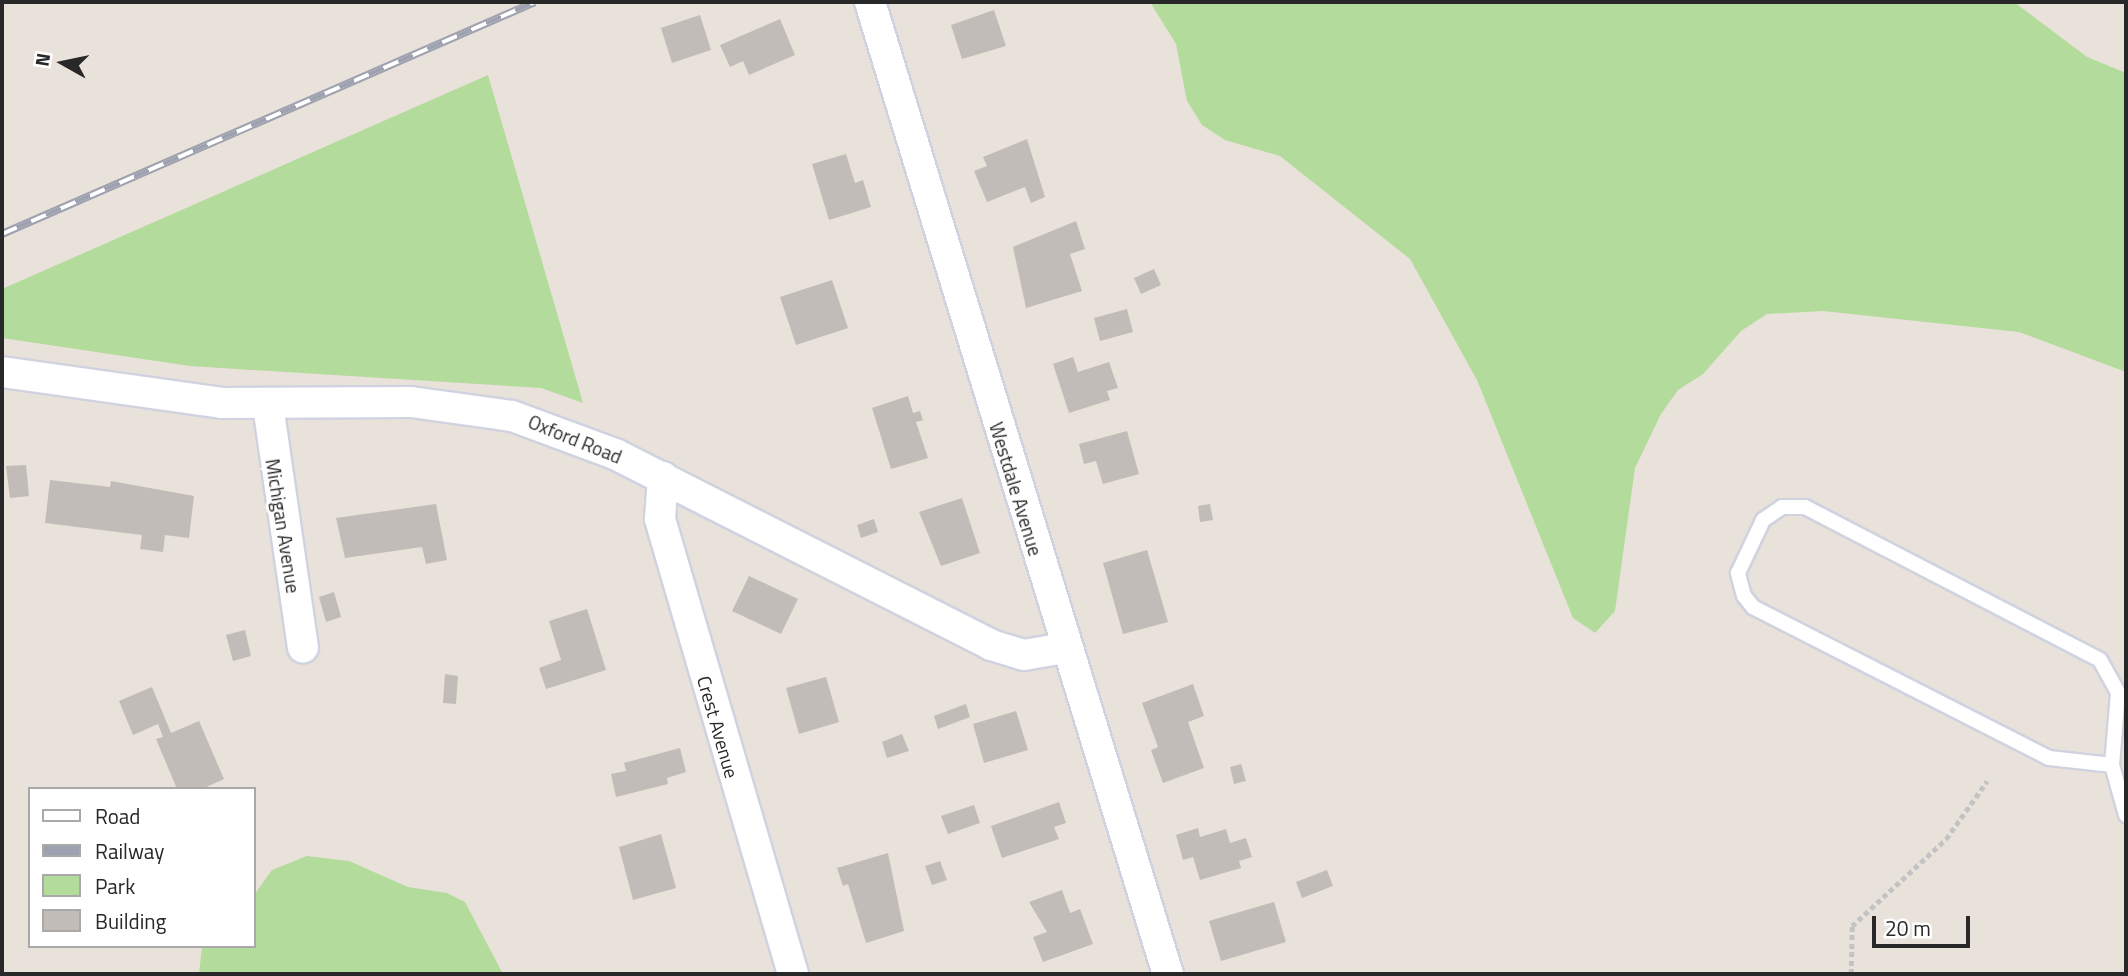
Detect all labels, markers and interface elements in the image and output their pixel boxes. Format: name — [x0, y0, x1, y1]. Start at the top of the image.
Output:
north arrow — [28, 28, 98, 98]
text: N — [26, 51, 57, 68]
street label: Oxford Road — [525, 410, 625, 468]
street label: Westdale Avenue — [985, 419, 1047, 559]
street label: Michigan Avenue — [261, 457, 305, 595]
street label: Crest Avenue — [693, 673, 743, 781]
legend — [28, 787, 256, 948]
text: Road — [95, 800, 140, 832]
text: Railway — [95, 835, 164, 867]
text: Park — [95, 870, 135, 902]
scale bar — [1876, 902, 1974, 946]
text: Building — [95, 905, 166, 937]
text: 20 m — [1885, 912, 1931, 944]

